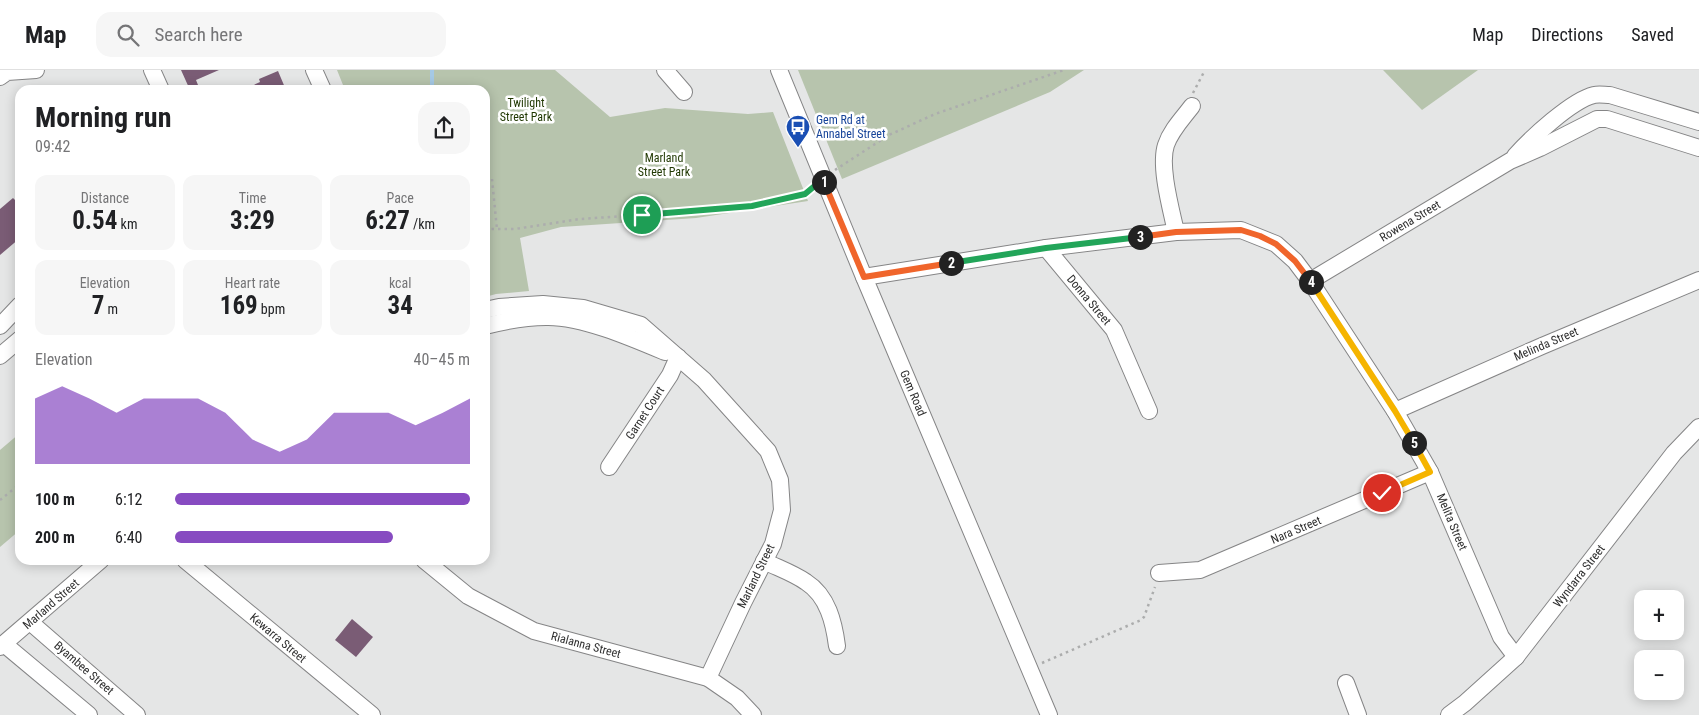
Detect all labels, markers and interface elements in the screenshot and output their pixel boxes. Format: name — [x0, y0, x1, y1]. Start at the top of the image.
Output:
search box — [96, 12, 446, 57]
text: Map — [25, 21, 66, 49]
icon: search — [114, 21, 142, 49]
text: Search here — [154, 23, 243, 46]
text: Map — [1472, 24, 1503, 45]
text: Directions — [1531, 24, 1603, 45]
text: Saved — [1631, 24, 1674, 45]
park label: Twilight Street Park — [500, 96, 553, 124]
text: Morning run — [35, 101, 171, 134]
button: share — [418, 102, 470, 154]
place label: Gem Rd at Annabel Street — [816, 113, 886, 141]
bus stop icon: Gem Rd at Annabel Street — [785, 114, 811, 148]
text: 09:42 — [35, 137, 70, 156]
park label: Marland Street Park — [638, 151, 691, 179]
pin: 1 — [812, 170, 836, 194]
text: 1 — [821, 174, 828, 190]
text: Distance — [81, 190, 129, 206]
text: Time — [239, 190, 266, 206]
text: Pace — [386, 190, 414, 206]
pin — [621, 194, 663, 236]
street label: Rowena Street — [1377, 197, 1443, 245]
icon: arrive — [628, 201, 656, 229]
text: 0.54 — [72, 206, 117, 235]
text: 3:29 — [230, 206, 275, 235]
text: 6:27 — [365, 206, 410, 235]
text: km — [117, 216, 137, 232]
text: /km — [410, 216, 435, 232]
pin: 3 — [1128, 224, 1152, 250]
text: 3 — [1137, 229, 1144, 245]
pin: 2 — [938, 250, 964, 276]
text: 2 — [948, 255, 955, 271]
pin: 4 — [1298, 270, 1324, 294]
street label: Donna Street — [1064, 272, 1114, 328]
text: 4 — [1308, 274, 1315, 290]
text: Elevation — [80, 275, 130, 291]
text: Heart rate — [225, 275, 280, 291]
text: kcal — [389, 275, 411, 291]
text: 7 — [92, 291, 104, 320]
text: 169 — [220, 291, 258, 320]
text: 34 — [388, 291, 413, 320]
text: m — [104, 301, 118, 317]
text: bpm — [258, 301, 285, 317]
street label: Melinda Street — [1512, 324, 1581, 364]
text: Elevation — [35, 350, 93, 369]
text: 40–45 m — [414, 350, 470, 369]
street label: Gem Road — [897, 368, 929, 418]
street label: Garnet Court — [623, 384, 668, 442]
pin: 5 — [1402, 430, 1426, 456]
text: 5 — [1411, 435, 1418, 451]
pin — [1361, 472, 1403, 514]
icon: check — [1368, 479, 1396, 507]
text: 100 m — [35, 490, 75, 509]
text: 6:12 — [115, 490, 142, 509]
street label: Melita Street — [1434, 491, 1470, 553]
street label: Nara Street — [1269, 513, 1324, 547]
text: 200 m — [35, 528, 75, 547]
text: 6:40 — [115, 528, 142, 547]
street label: Marland Street — [734, 541, 778, 610]
street label: Wyndarra Street — [1550, 542, 1608, 610]
street label: Marland Street — [20, 576, 82, 632]
map controls — [1634, 590, 1684, 700]
button: + — [1634, 590, 1684, 640]
street label: Kewarra Street — [247, 610, 309, 666]
street label: Rialanna Street — [550, 629, 623, 661]
street label: Byambee Street — [51, 638, 117, 698]
button: − — [1634, 650, 1684, 700]

